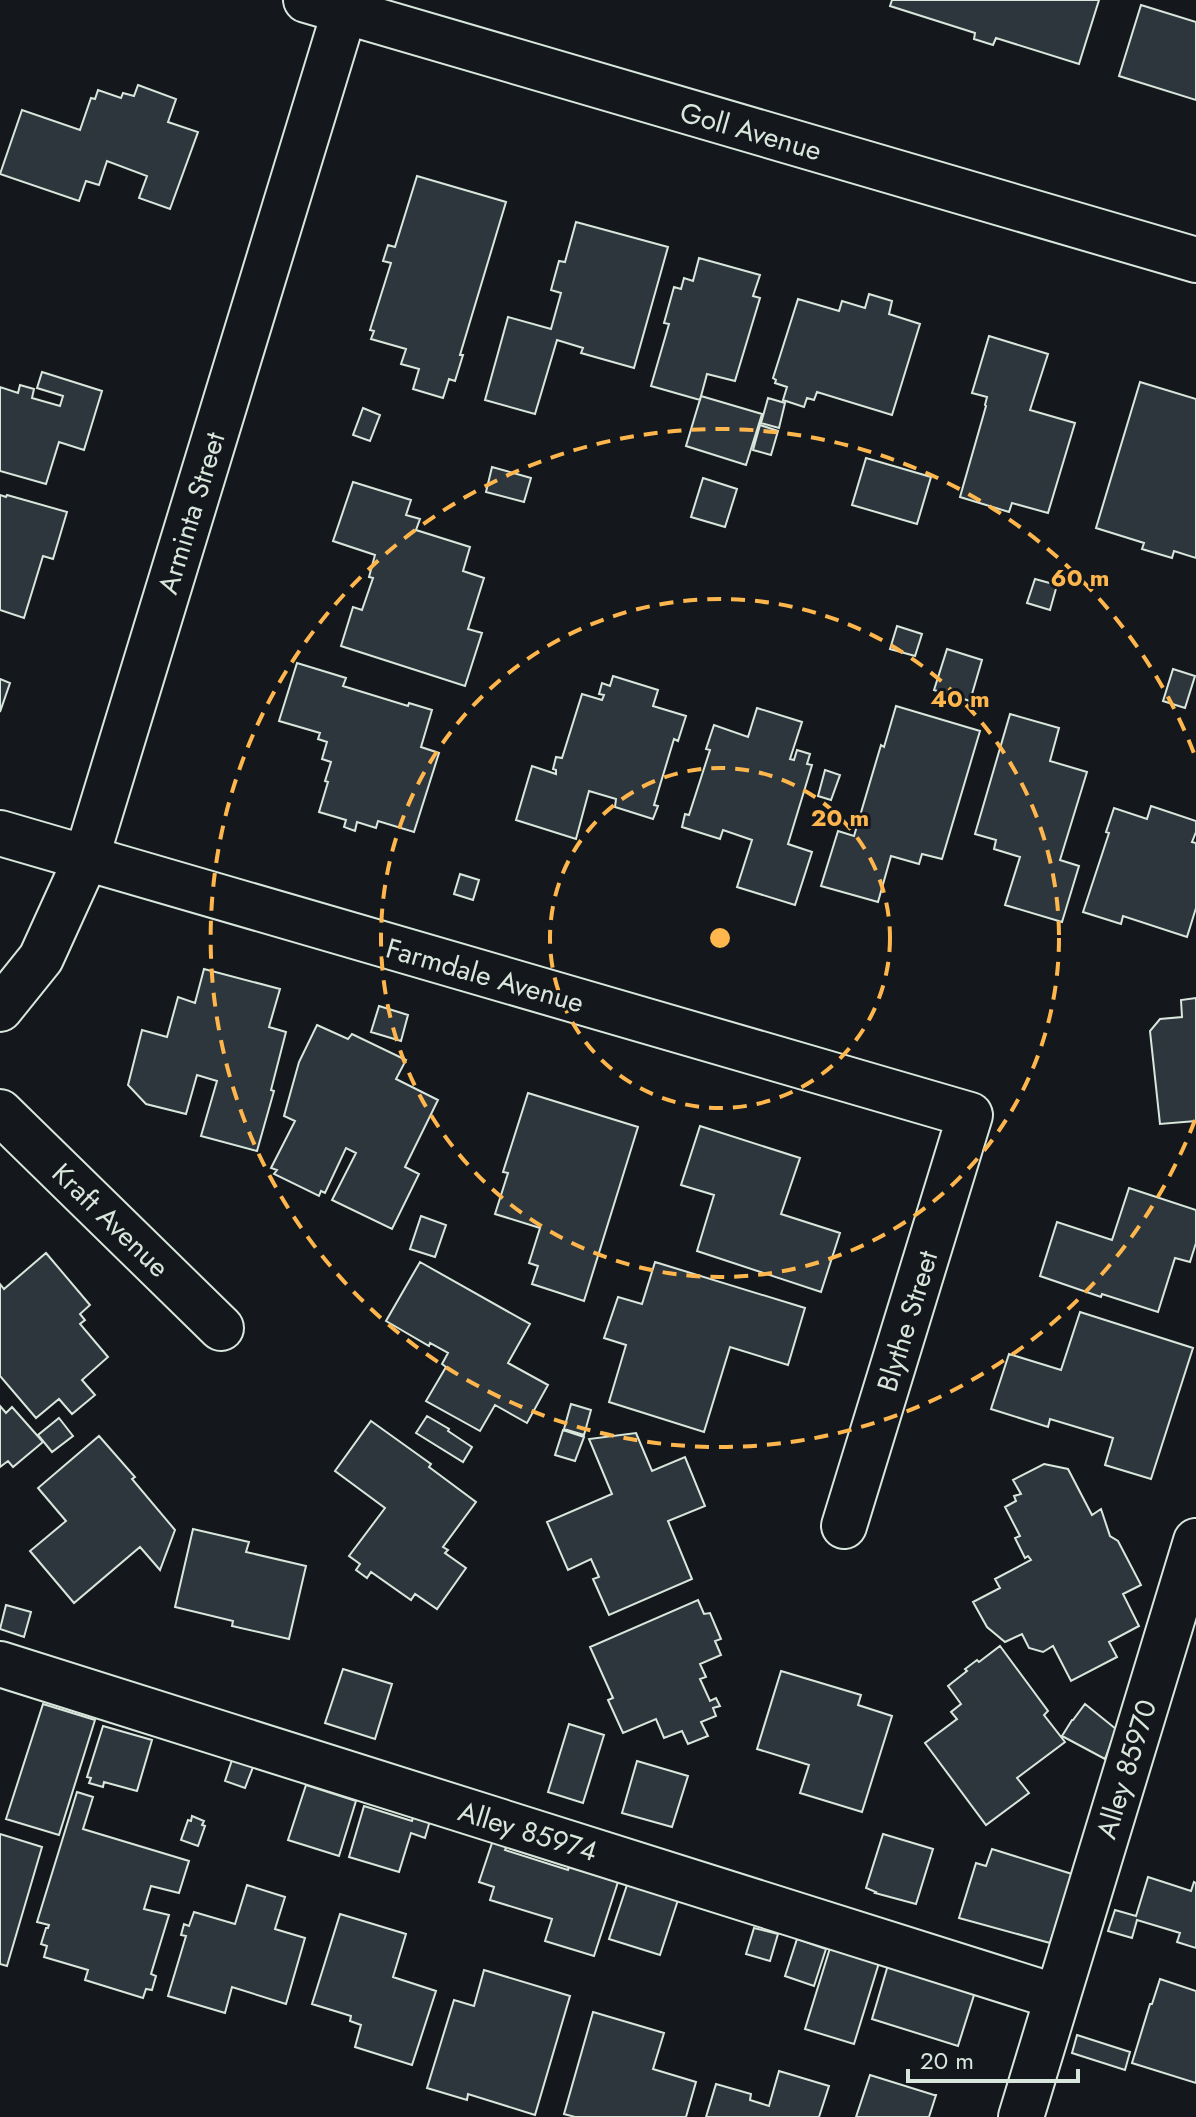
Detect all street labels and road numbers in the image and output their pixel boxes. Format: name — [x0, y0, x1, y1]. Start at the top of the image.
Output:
street label: Goll Avenue — [675, 92, 826, 171]
street label: Arminta Street — [147, 427, 236, 599]
street label: Farmdale Avenue — [381, 928, 589, 1023]
street label: Kraft Avenue — [43, 1154, 179, 1287]
street label: Blythe Street — [867, 1245, 948, 1397]
street label: Alley 85970 — [1086, 1694, 1167, 1844]
street label: Alley 85974 — [453, 1791, 602, 1872]

